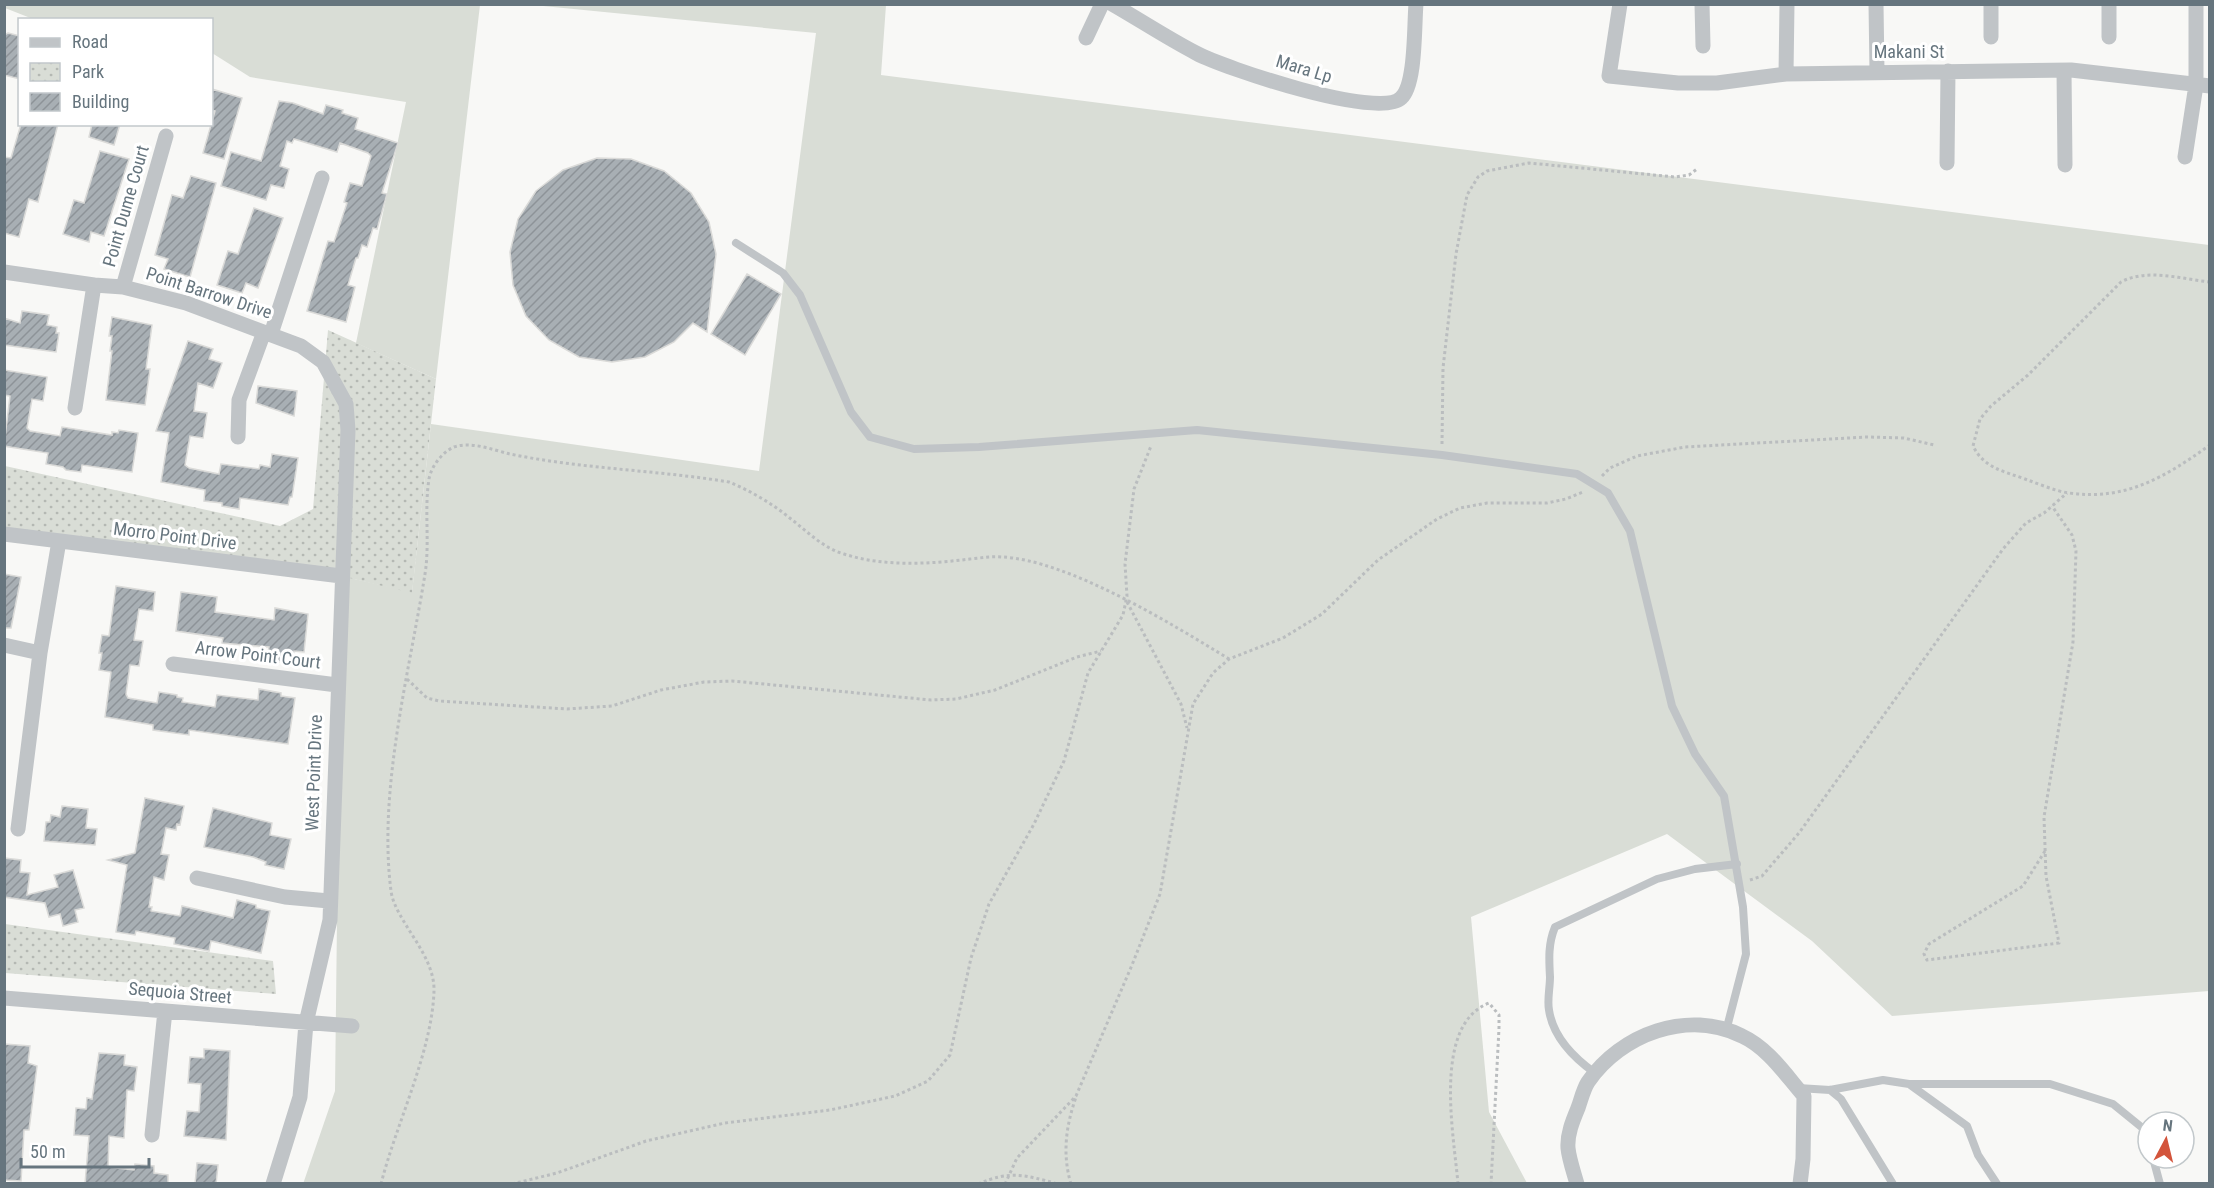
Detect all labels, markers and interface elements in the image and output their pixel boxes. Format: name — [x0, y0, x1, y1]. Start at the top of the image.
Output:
legend — [18, 18, 213, 126]
text: Road — [72, 31, 108, 52]
street label: Makani St — [1874, 41, 1944, 62]
street label: Mara Lp — [1274, 50, 1335, 87]
text: Park — [72, 61, 104, 82]
text: Building — [72, 91, 129, 112]
street label: Point Dume Court — [98, 143, 153, 269]
street label: Point Barrow Drive — [144, 262, 275, 323]
street label: Morro Point Drive — [112, 518, 238, 553]
street label: Arrow Point Court — [194, 636, 322, 673]
street label: West Point Drive — [301, 714, 326, 832]
street label: Sequoia Street — [128, 978, 233, 1007]
north arrow — [2136, 1110, 2196, 1170]
text: N — [2162, 1116, 2174, 1136]
scale bar — [21, 1131, 148, 1169]
text: 50 m — [30, 1141, 65, 1162]

